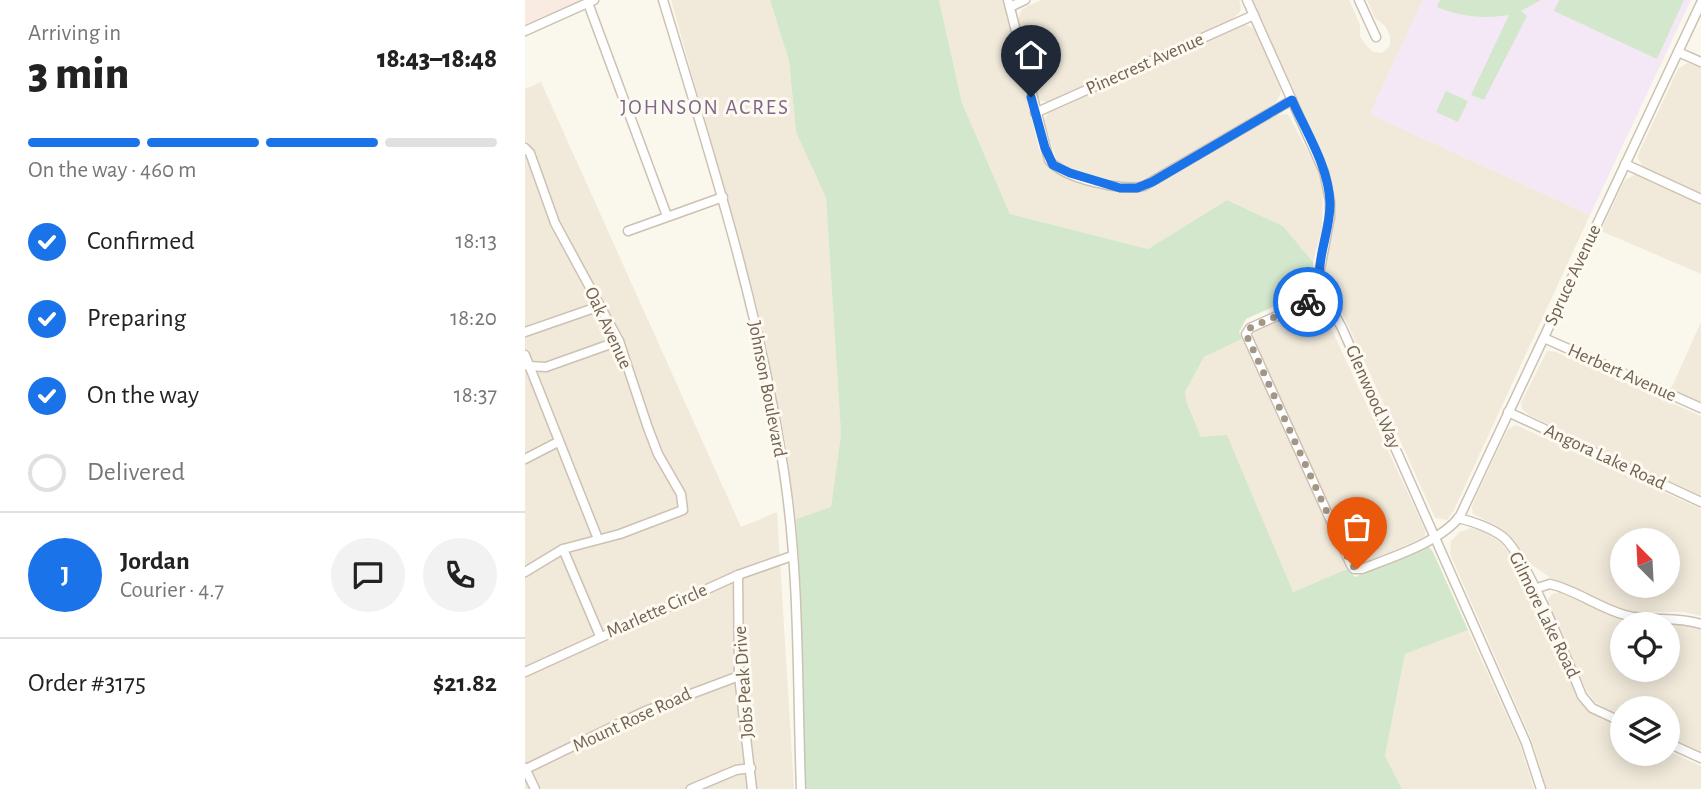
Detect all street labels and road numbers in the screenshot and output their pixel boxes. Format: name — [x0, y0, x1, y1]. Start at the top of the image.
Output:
street label: Pinecrest Avenue — [1083, 30, 1207, 98]
street label: Spruce Avenue — [1541, 222, 1605, 328]
street label: Oak Avenue — [581, 284, 635, 372]
street label: Johnson Boulevard — [744, 319, 790, 459]
street label: Herbert Avenue — [1565, 341, 1679, 405]
street label: Glenwood Way — [1342, 342, 1404, 452]
street label: Angora Lake Road — [1541, 421, 1669, 493]
street label: Gilmore Lake Road — [1505, 549, 1583, 681]
street label: Marlette Circle — [604, 580, 710, 642]
street label: Jobs Peak Drive — [731, 625, 757, 739]
street label: Mount Rose Road — [570, 684, 694, 756]

